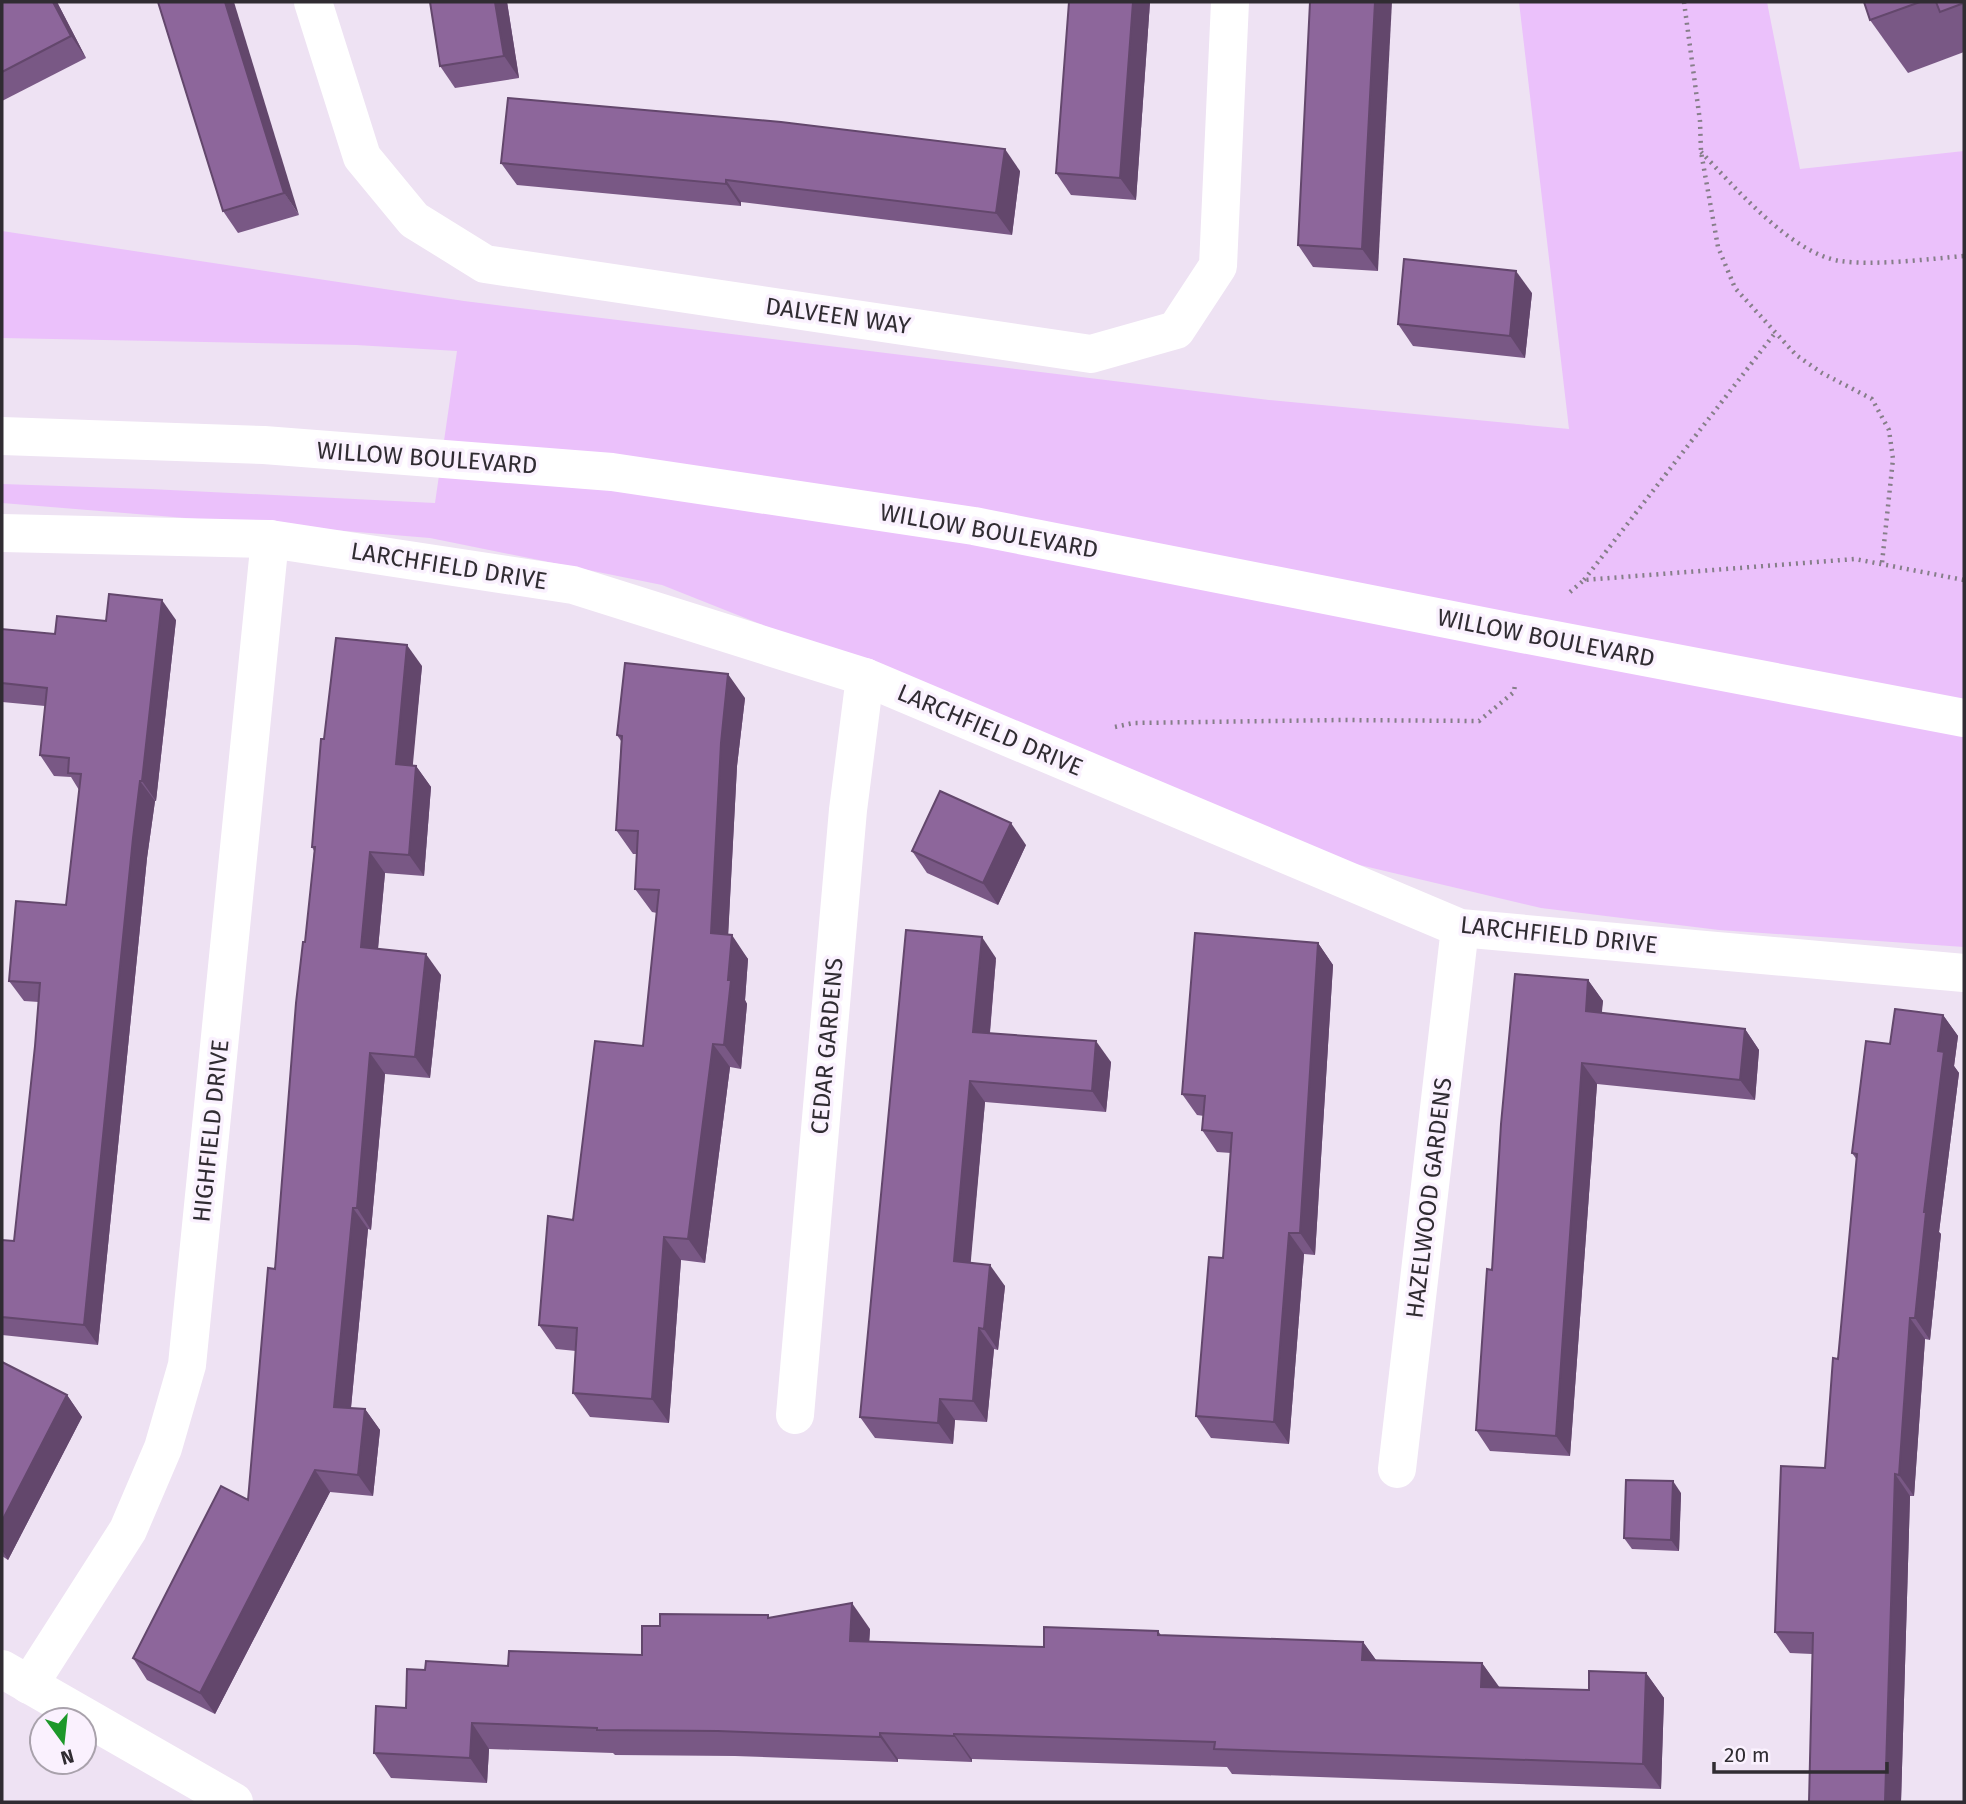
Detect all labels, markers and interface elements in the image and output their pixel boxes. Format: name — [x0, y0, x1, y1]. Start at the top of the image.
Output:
street label: DALVEEN WAY — [764, 292, 913, 340]
street label: WILLOW BOULEVARD — [316, 436, 538, 480]
street label: WILLOW BOULEVARD — [878, 498, 1100, 564]
street label: LARCHFIELD DRIVE — [349, 537, 549, 595]
street label: WILLOW BOULEVARD — [1435, 603, 1657, 673]
street label: LARCHFIELD DRIVE — [893, 678, 1087, 782]
street label: LARCHFIELD DRIVE — [1459, 911, 1659, 959]
street label: CEDAR GARDENS — [805, 956, 849, 1136]
street label: HIGHFIELD DRIVE — [187, 1038, 235, 1224]
street label: HAZELWOOD GARDENS — [1400, 1076, 1458, 1320]
north arrow — [28, 1706, 98, 1776]
scale bar — [1714, 1730, 1887, 1774]
text: 20 m — [1724, 1742, 1770, 1768]
text: N — [58, 1744, 76, 1770]

